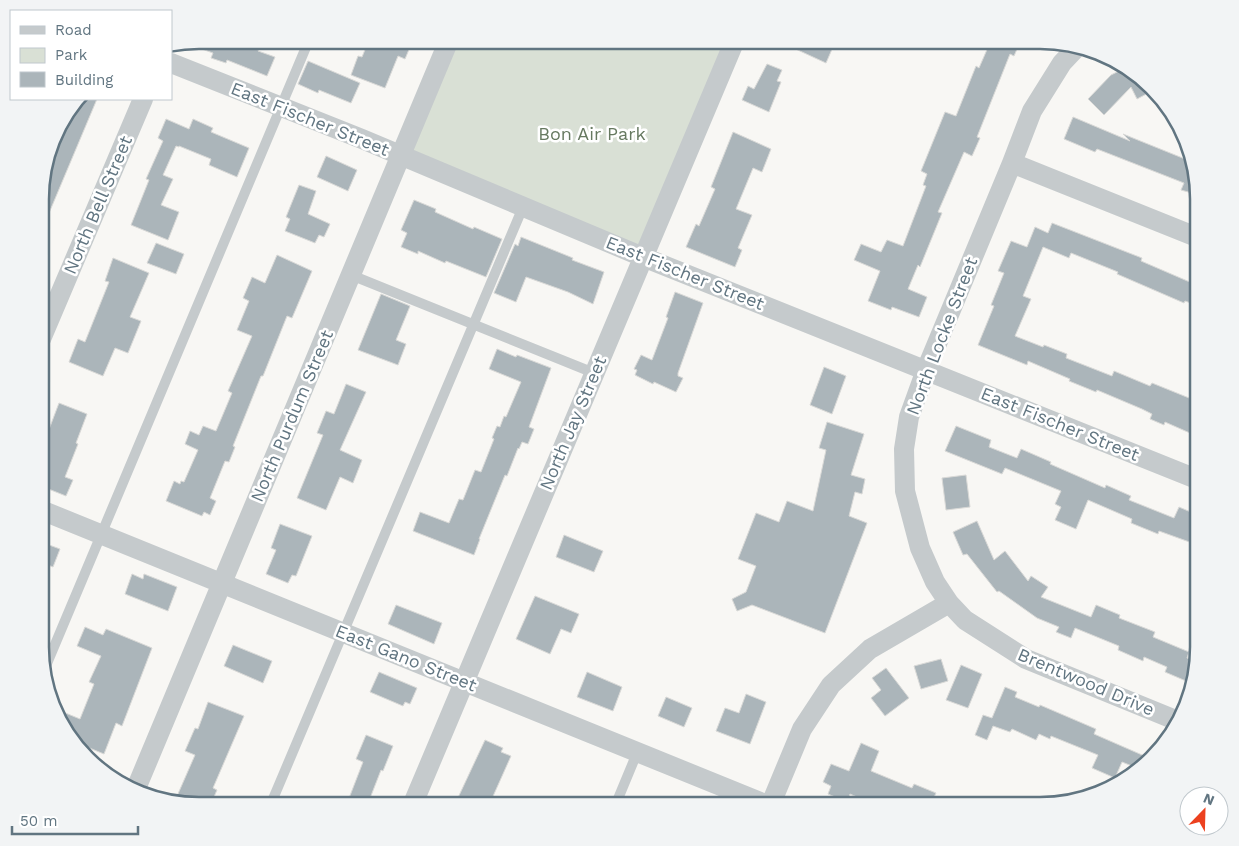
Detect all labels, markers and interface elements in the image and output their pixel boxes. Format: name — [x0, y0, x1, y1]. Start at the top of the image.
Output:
legend — [10, 10, 172, 100]
text: Road — [55, 21, 92, 39]
text: Park — [55, 46, 88, 64]
text: Building — [55, 71, 113, 89]
street label: East Fischer Street — [228, 77, 393, 160]
park label: Bon Air Park — [538, 123, 646, 144]
street label: North Bell Street — [59, 132, 136, 277]
street label: East Fischer Street — [603, 231, 768, 314]
street label: North Locke Street — [902, 253, 982, 418]
street label: North Purdum Street — [246, 326, 337, 505]
street label: North Jay Street — [535, 352, 610, 493]
street label: East Fischer Street — [978, 382, 1143, 465]
street label: East Gano Street — [333, 620, 480, 696]
street label: Brentwood Drive — [1015, 643, 1158, 720]
north arrow — [1179, 786, 1229, 836]
text: N — [1201, 790, 1217, 808]
scale bar — [12, 804, 139, 836]
text: 50 m — [20, 812, 57, 830]

